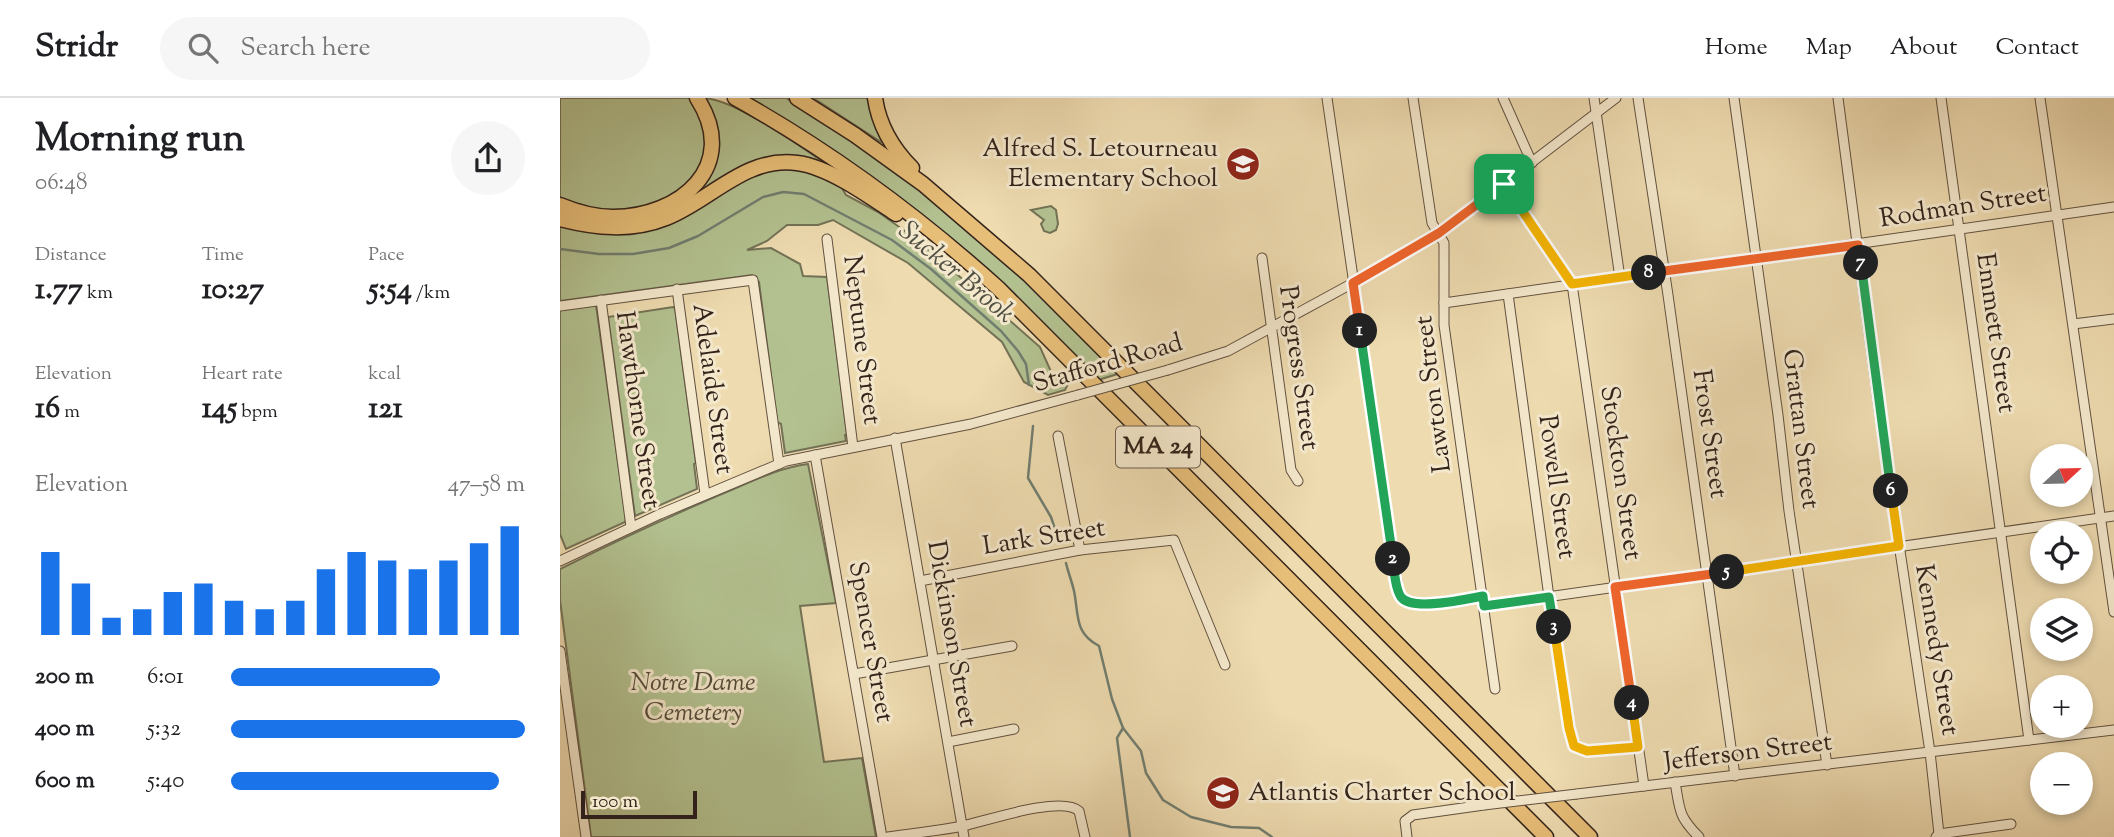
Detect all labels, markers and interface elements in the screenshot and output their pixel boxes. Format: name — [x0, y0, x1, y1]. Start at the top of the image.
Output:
search box — [160, 17, 650, 80]
text: Stridr — [35, 24, 118, 72]
icon: search — [184, 29, 222, 67]
text: Search here — [240, 30, 371, 67]
text: Home — [1705, 31, 1768, 65]
text: Map — [1806, 31, 1852, 65]
text: About — [1890, 31, 1957, 65]
text: Contact — [1995, 31, 2079, 65]
text: Morning run — [35, 114, 245, 168]
button: share — [451, 121, 525, 195]
place label: Alfred S. Letourneau Elementary School — [982, 131, 1218, 198]
school or university icon: Alfred S. Letourneau Elementary School — [1224, 145, 1262, 183]
pin — [1474, 154, 1534, 214]
icon: arrive — [1485, 165, 1523, 203]
text: 06:48 — [35, 167, 87, 200]
street label: Rodman Street — [1877, 176, 2049, 238]
water label: Sucker Brook — [889, 212, 1023, 334]
text: Distance — [35, 242, 107, 269]
text: Time — [202, 242, 244, 269]
text: Pace — [368, 242, 405, 269]
pin: 7 — [1844, 246, 1878, 280]
text: 7 — [1856, 249, 1865, 276]
street label: Emmett Street — [1965, 251, 2025, 415]
street label: Neptune Street — [832, 253, 890, 427]
pin: 8 — [1632, 256, 1666, 290]
text: 8 — [1644, 259, 1653, 286]
text: 1.77 — [35, 269, 83, 312]
text: 10:27 — [202, 269, 264, 312]
text: 5:54 — [368, 269, 412, 312]
text: km — [83, 280, 113, 307]
text: /km — [412, 280, 450, 307]
street label: Progress Street — [1268, 283, 1328, 453]
street label: Adelaide Street — [682, 301, 742, 477]
street label: Hawthorne Street — [605, 309, 669, 511]
street label: Lawton Street — [1406, 313, 1462, 475]
pin: 1 — [1342, 314, 1378, 348]
text: 1 — [1356, 317, 1363, 344]
street label: Stafford Road — [1029, 325, 1188, 403]
street label: Grattan Street — [1772, 347, 1828, 511]
text: Elevation — [35, 361, 112, 388]
text: Heart rate — [202, 361, 283, 388]
text: kcal — [368, 361, 401, 388]
street label: Frost Street — [1682, 367, 1736, 501]
street label: Stockton Street — [1589, 384, 1651, 562]
text: 16 — [35, 388, 60, 431]
text: 145 — [202, 388, 237, 431]
text: 121 — [368, 388, 403, 431]
text: m — [60, 399, 80, 426]
text: bpm — [237, 399, 278, 426]
street label: Powell Street — [1528, 413, 1584, 561]
road number: MA 24 — [1116, 426, 1200, 468]
north arrow — [2030, 444, 2093, 508]
map controls — [2030, 444, 2093, 815]
text: Elevation — [35, 469, 128, 502]
text: 47–58 m — [448, 469, 525, 502]
pin: 6 — [1874, 474, 1908, 508]
text: 6 — [1886, 477, 1895, 504]
street label: Lark Street — [980, 510, 1108, 566]
button: locate — [2030, 521, 2093, 584]
street label: Dickinson Street — [916, 538, 986, 730]
pin: 2 — [1376, 542, 1410, 576]
text: 2 — [1388, 545, 1397, 572]
pin: 5 — [1710, 554, 1744, 589]
street label: Spencer Street — [838, 558, 902, 726]
text: 5 — [1723, 558, 1730, 585]
street label: Kennedy Street — [1904, 562, 1968, 738]
button: layers — [2030, 598, 2093, 661]
pin: 3 — [1536, 610, 1572, 644]
text: 3 — [1550, 613, 1557, 640]
text: 200 m — [35, 661, 94, 694]
text: 6:01 — [147, 661, 184, 694]
park label: Notre Dame Cemetery — [630, 665, 756, 732]
button: + — [2030, 675, 2093, 738]
pin: 4 — [1614, 686, 1650, 720]
text: 4 — [1627, 689, 1636, 716]
text: 400 m — [35, 713, 95, 746]
text: 5:32 — [147, 713, 181, 746]
street label: Jefferson Street — [1660, 724, 1834, 782]
button: − — [2030, 752, 2093, 815]
text: 600 m — [35, 765, 95, 798]
text: 5:40 — [147, 765, 184, 798]
school or university icon: Atlantis Charter School — [1204, 774, 1242, 812]
place label: Atlantis Charter School — [1248, 775, 1516, 812]
scale bar — [581, 788, 696, 820]
text: 100 m — [592, 789, 638, 816]

